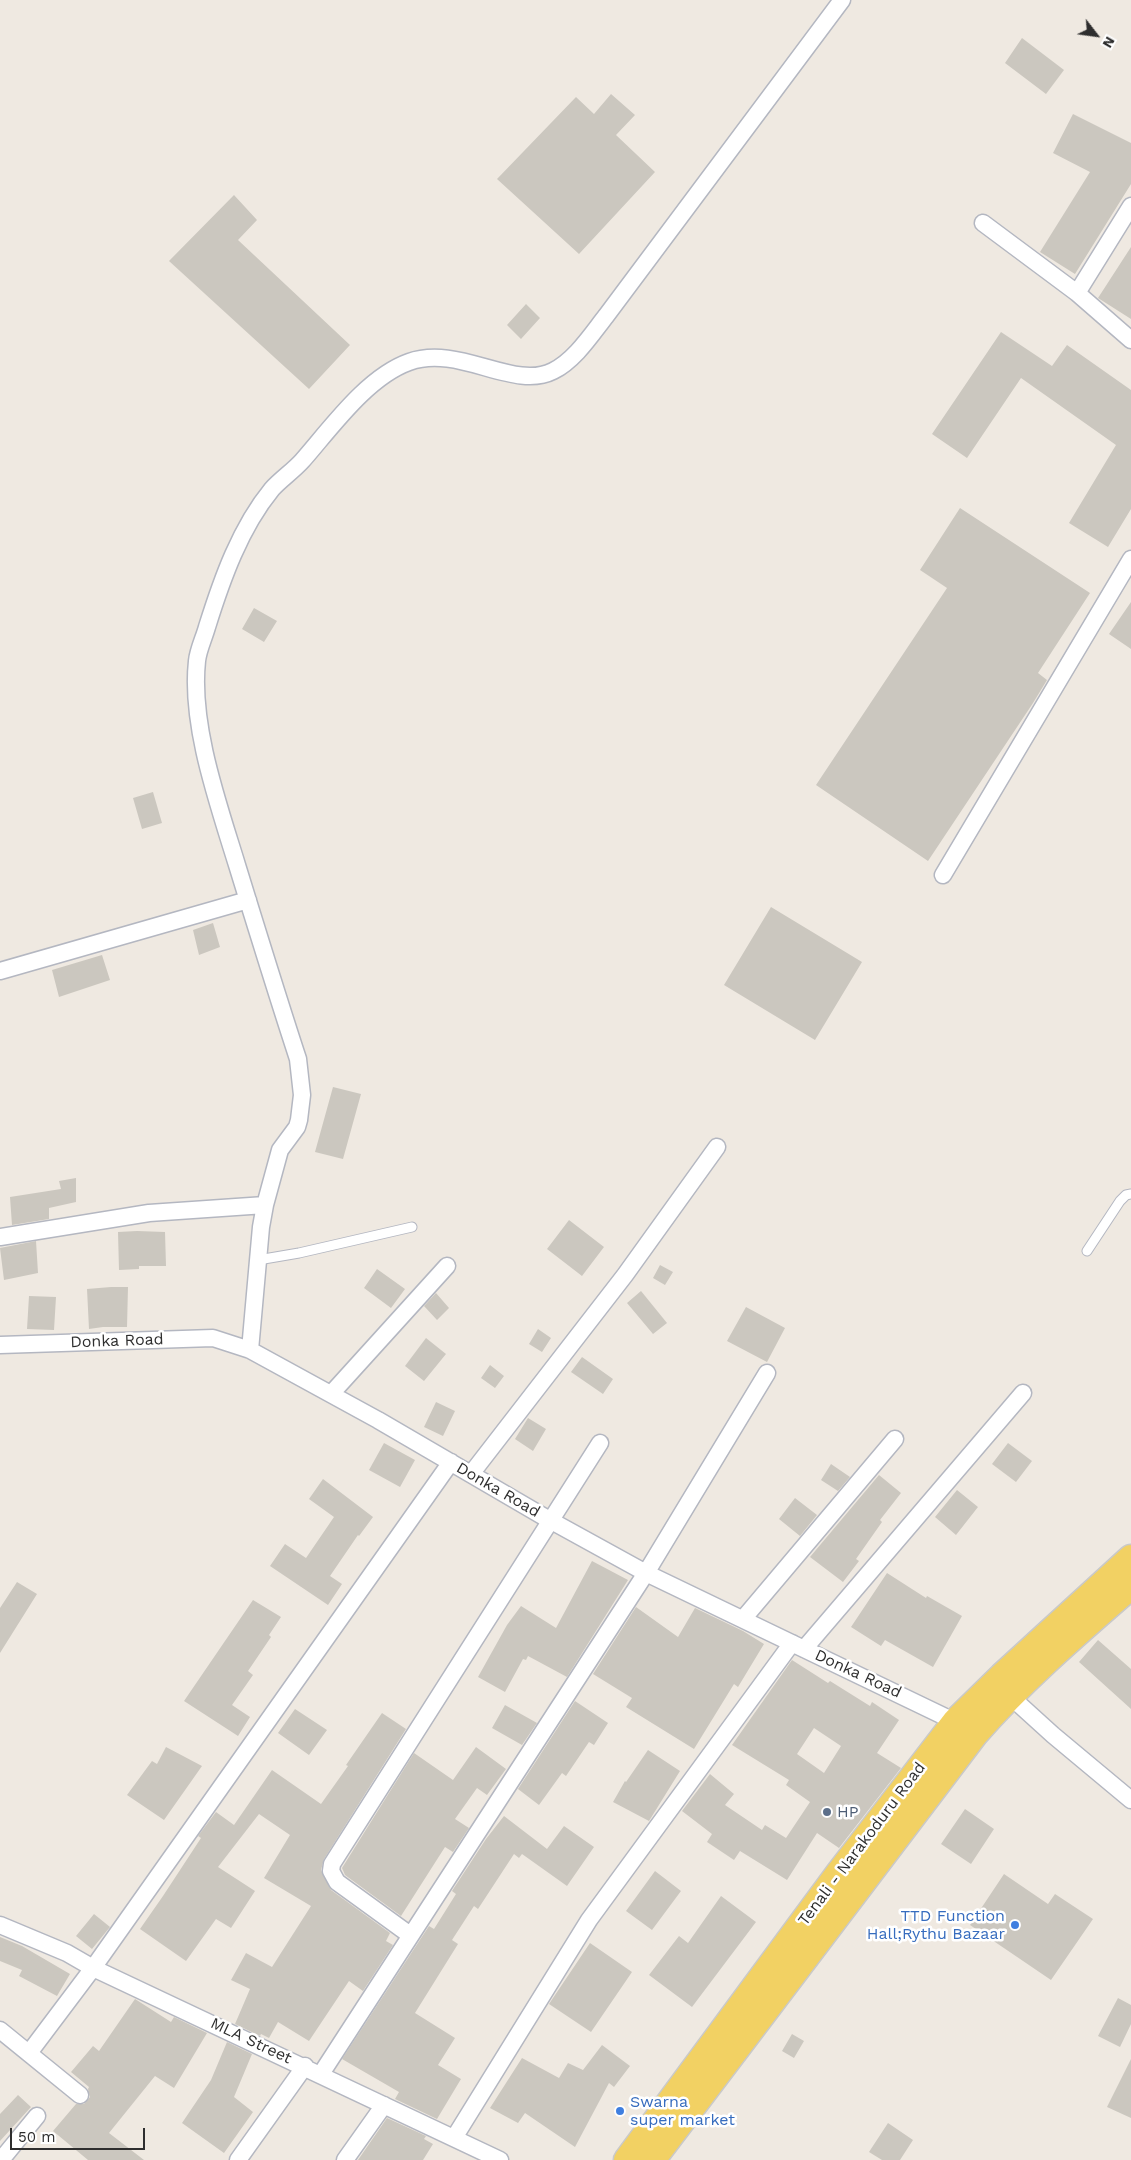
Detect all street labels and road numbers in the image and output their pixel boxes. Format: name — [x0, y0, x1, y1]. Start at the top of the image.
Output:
street label: Donka Road — [70, 1330, 164, 1352]
street label: Donka Road — [453, 1458, 543, 1522]
street label: Donka Road — [812, 1646, 904, 1702]
street label: Tenali - Narakoduru Road — [794, 1759, 930, 1929]
street label: MLA Street — [207, 2014, 295, 2068]

